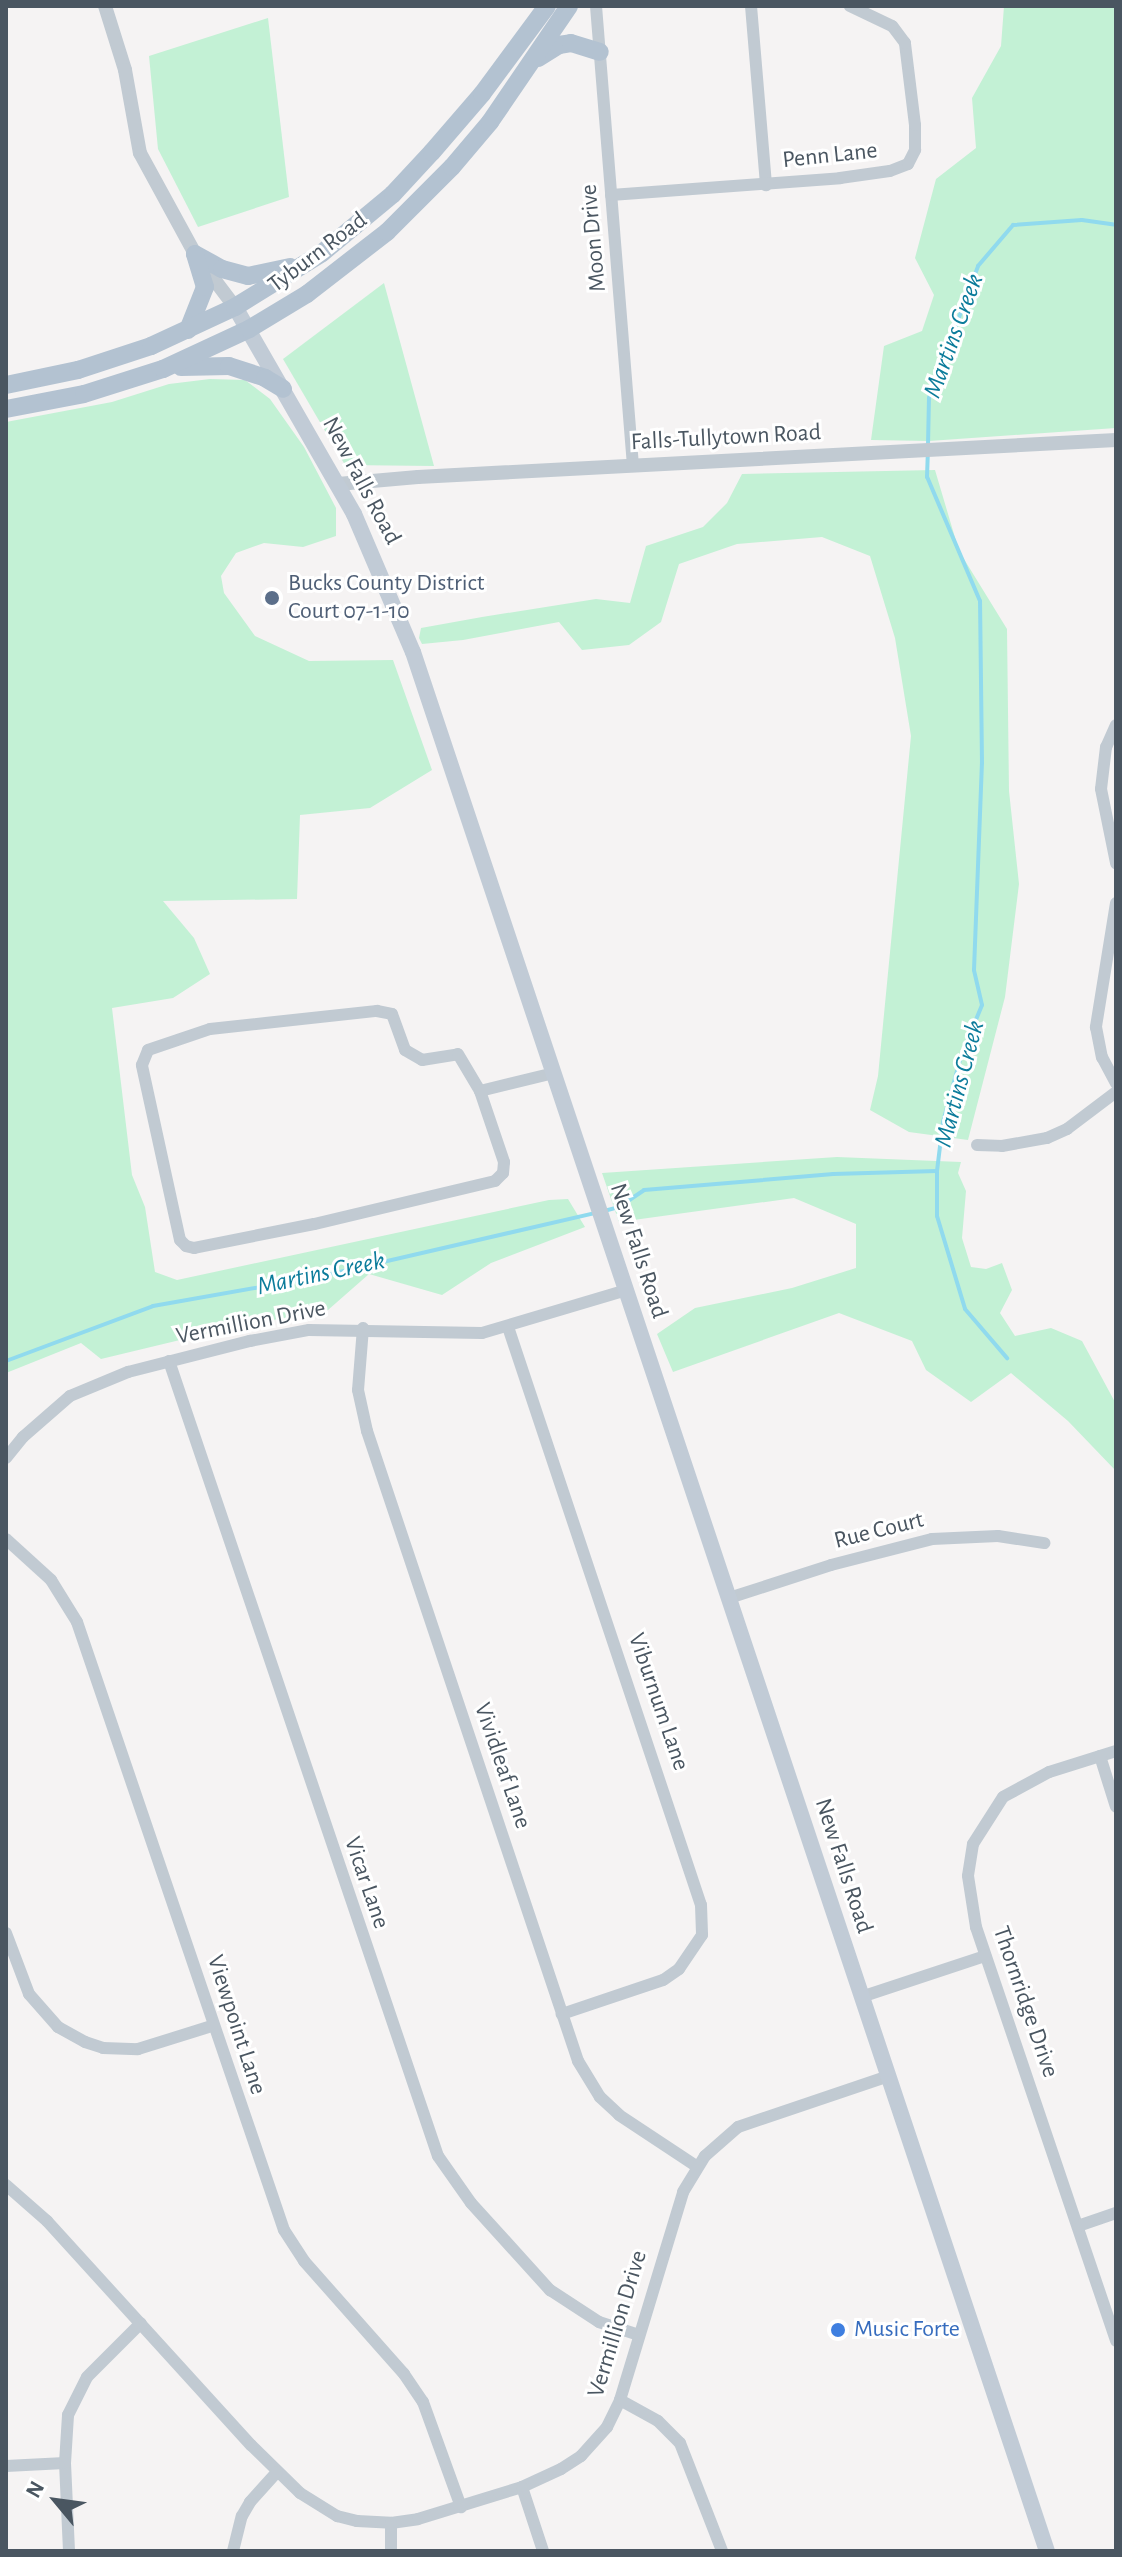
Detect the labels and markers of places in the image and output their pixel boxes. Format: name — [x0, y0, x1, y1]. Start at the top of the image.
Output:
place label: Bucks County District Court 07-1-10 — [288, 570, 484, 626]
marker: Bucks County District Court 07-1-10 — [263, 589, 281, 607]
place label: Music Forte — [854, 2316, 960, 2344]
marker: Music Forte — [829, 2321, 847, 2339]

